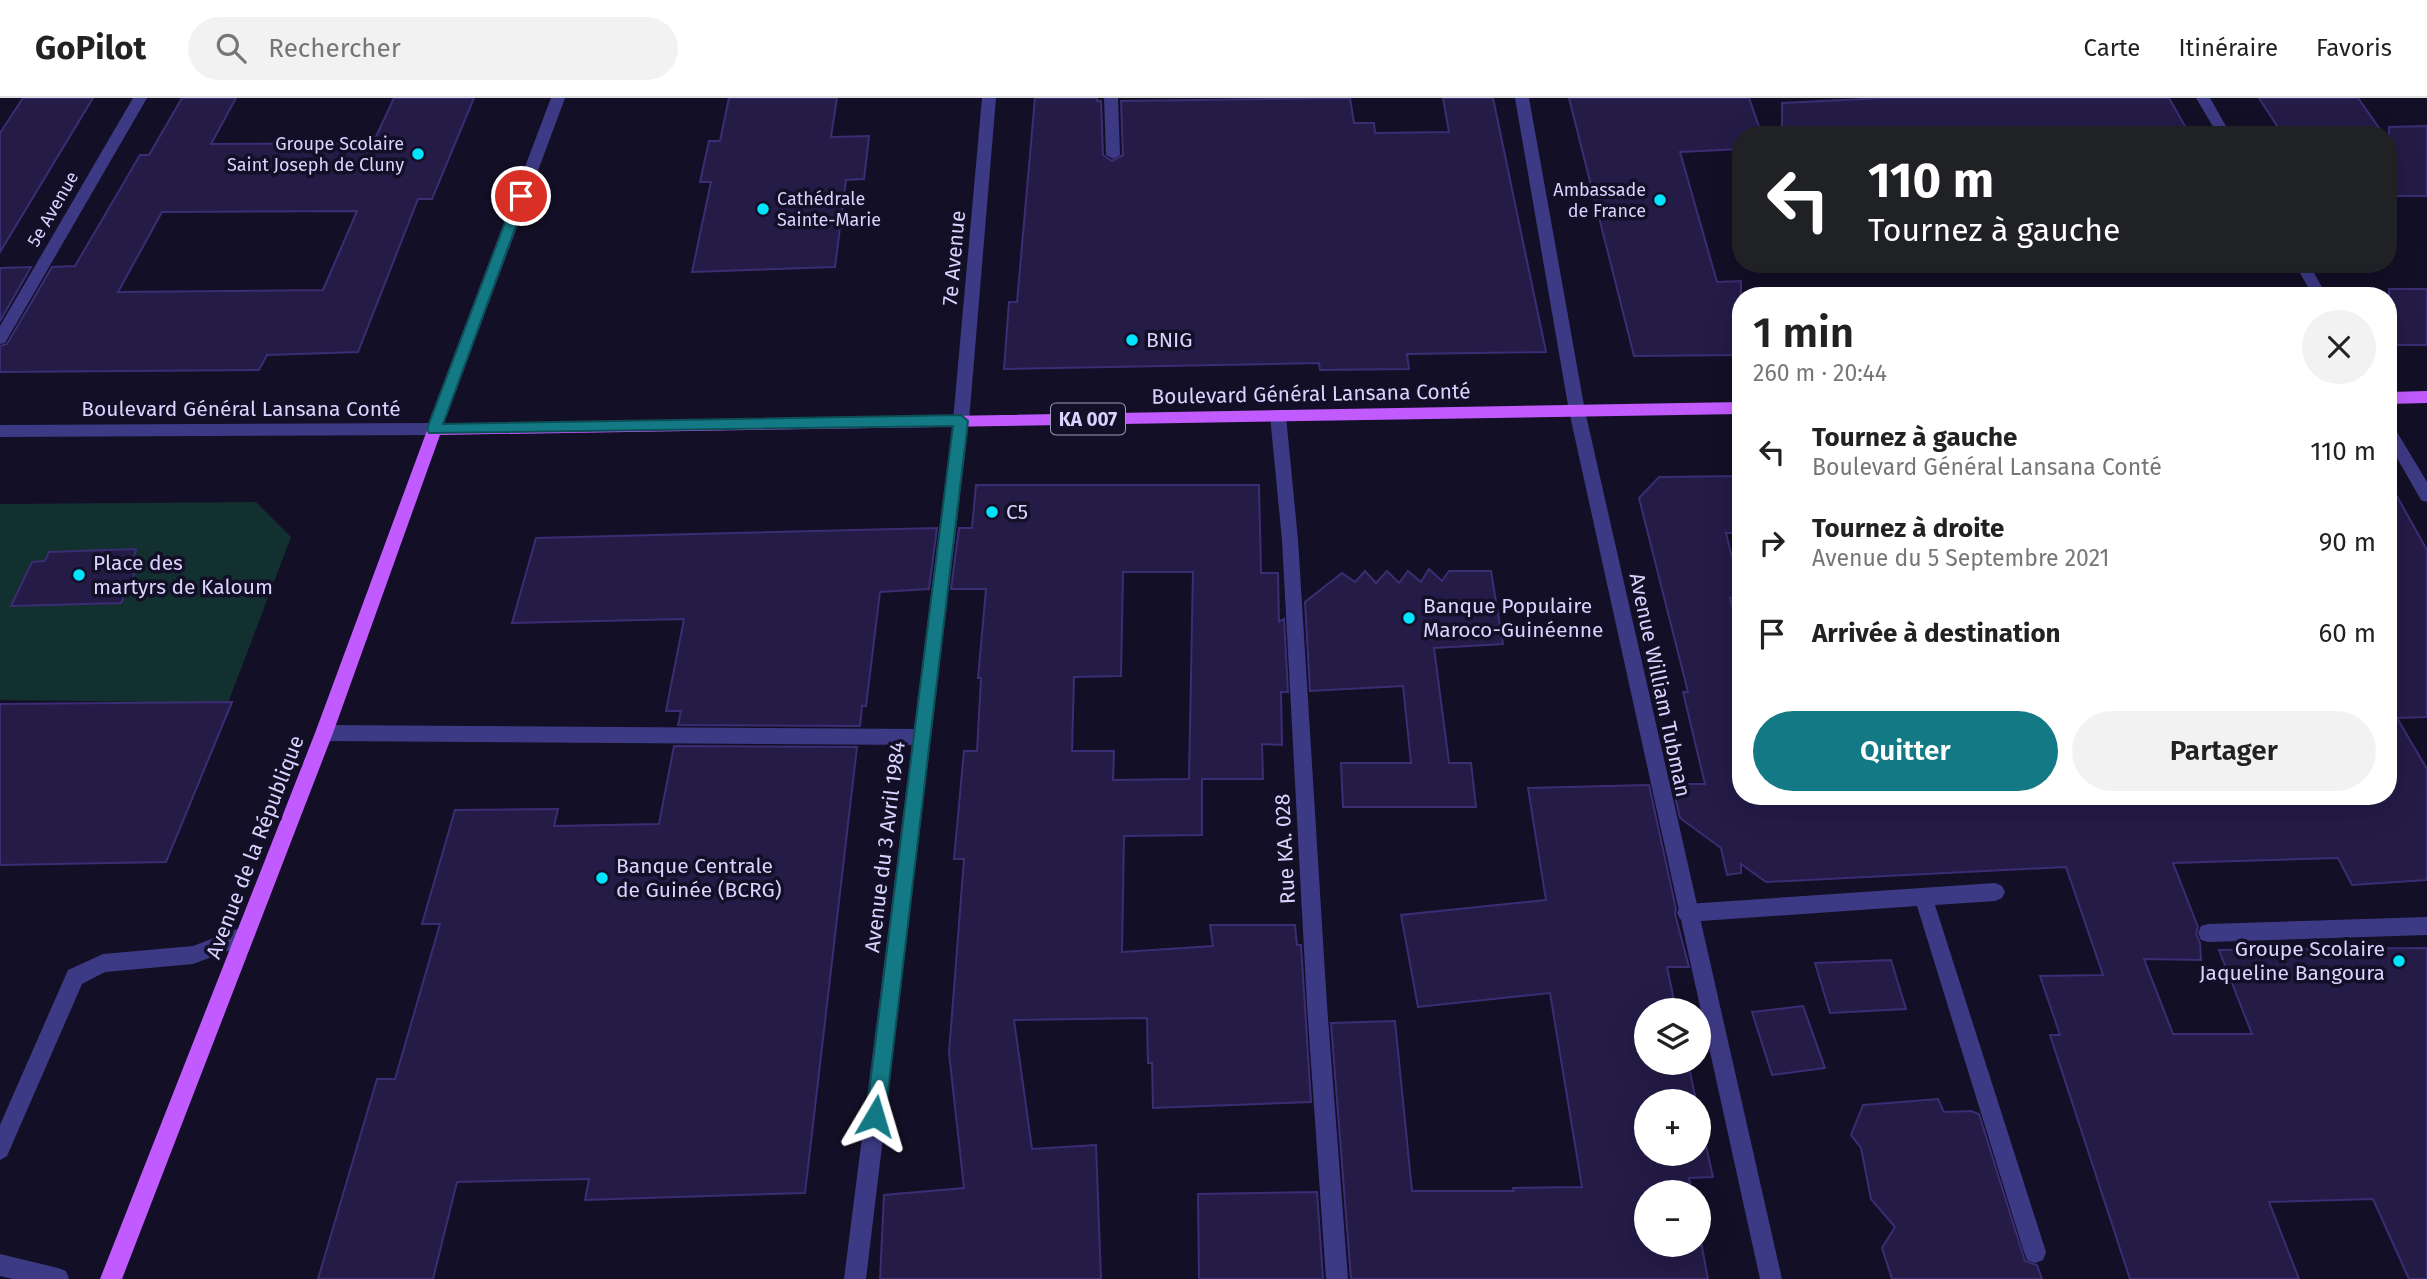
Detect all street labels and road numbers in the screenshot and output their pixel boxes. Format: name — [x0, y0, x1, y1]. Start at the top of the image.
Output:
street label: 5e Avenue — [23, 167, 83, 251]
street label: 7e Avenue — [937, 209, 971, 307]
street label: Boulevard Général Lansana Conté — [1151, 378, 1471, 410]
street label: Boulevard Général Lansana Conté — [81, 396, 401, 422]
road number: KA 007 — [1051, 404, 1125, 434]
street label: Avenue William Tubman — [1624, 571, 1696, 799]
street label: Avenue de la République — [200, 732, 310, 962]
street label: Avenue du 3 Avril 1984 — [859, 740, 911, 954]
street label: Rue KA. 028 — [1269, 793, 1301, 905]

